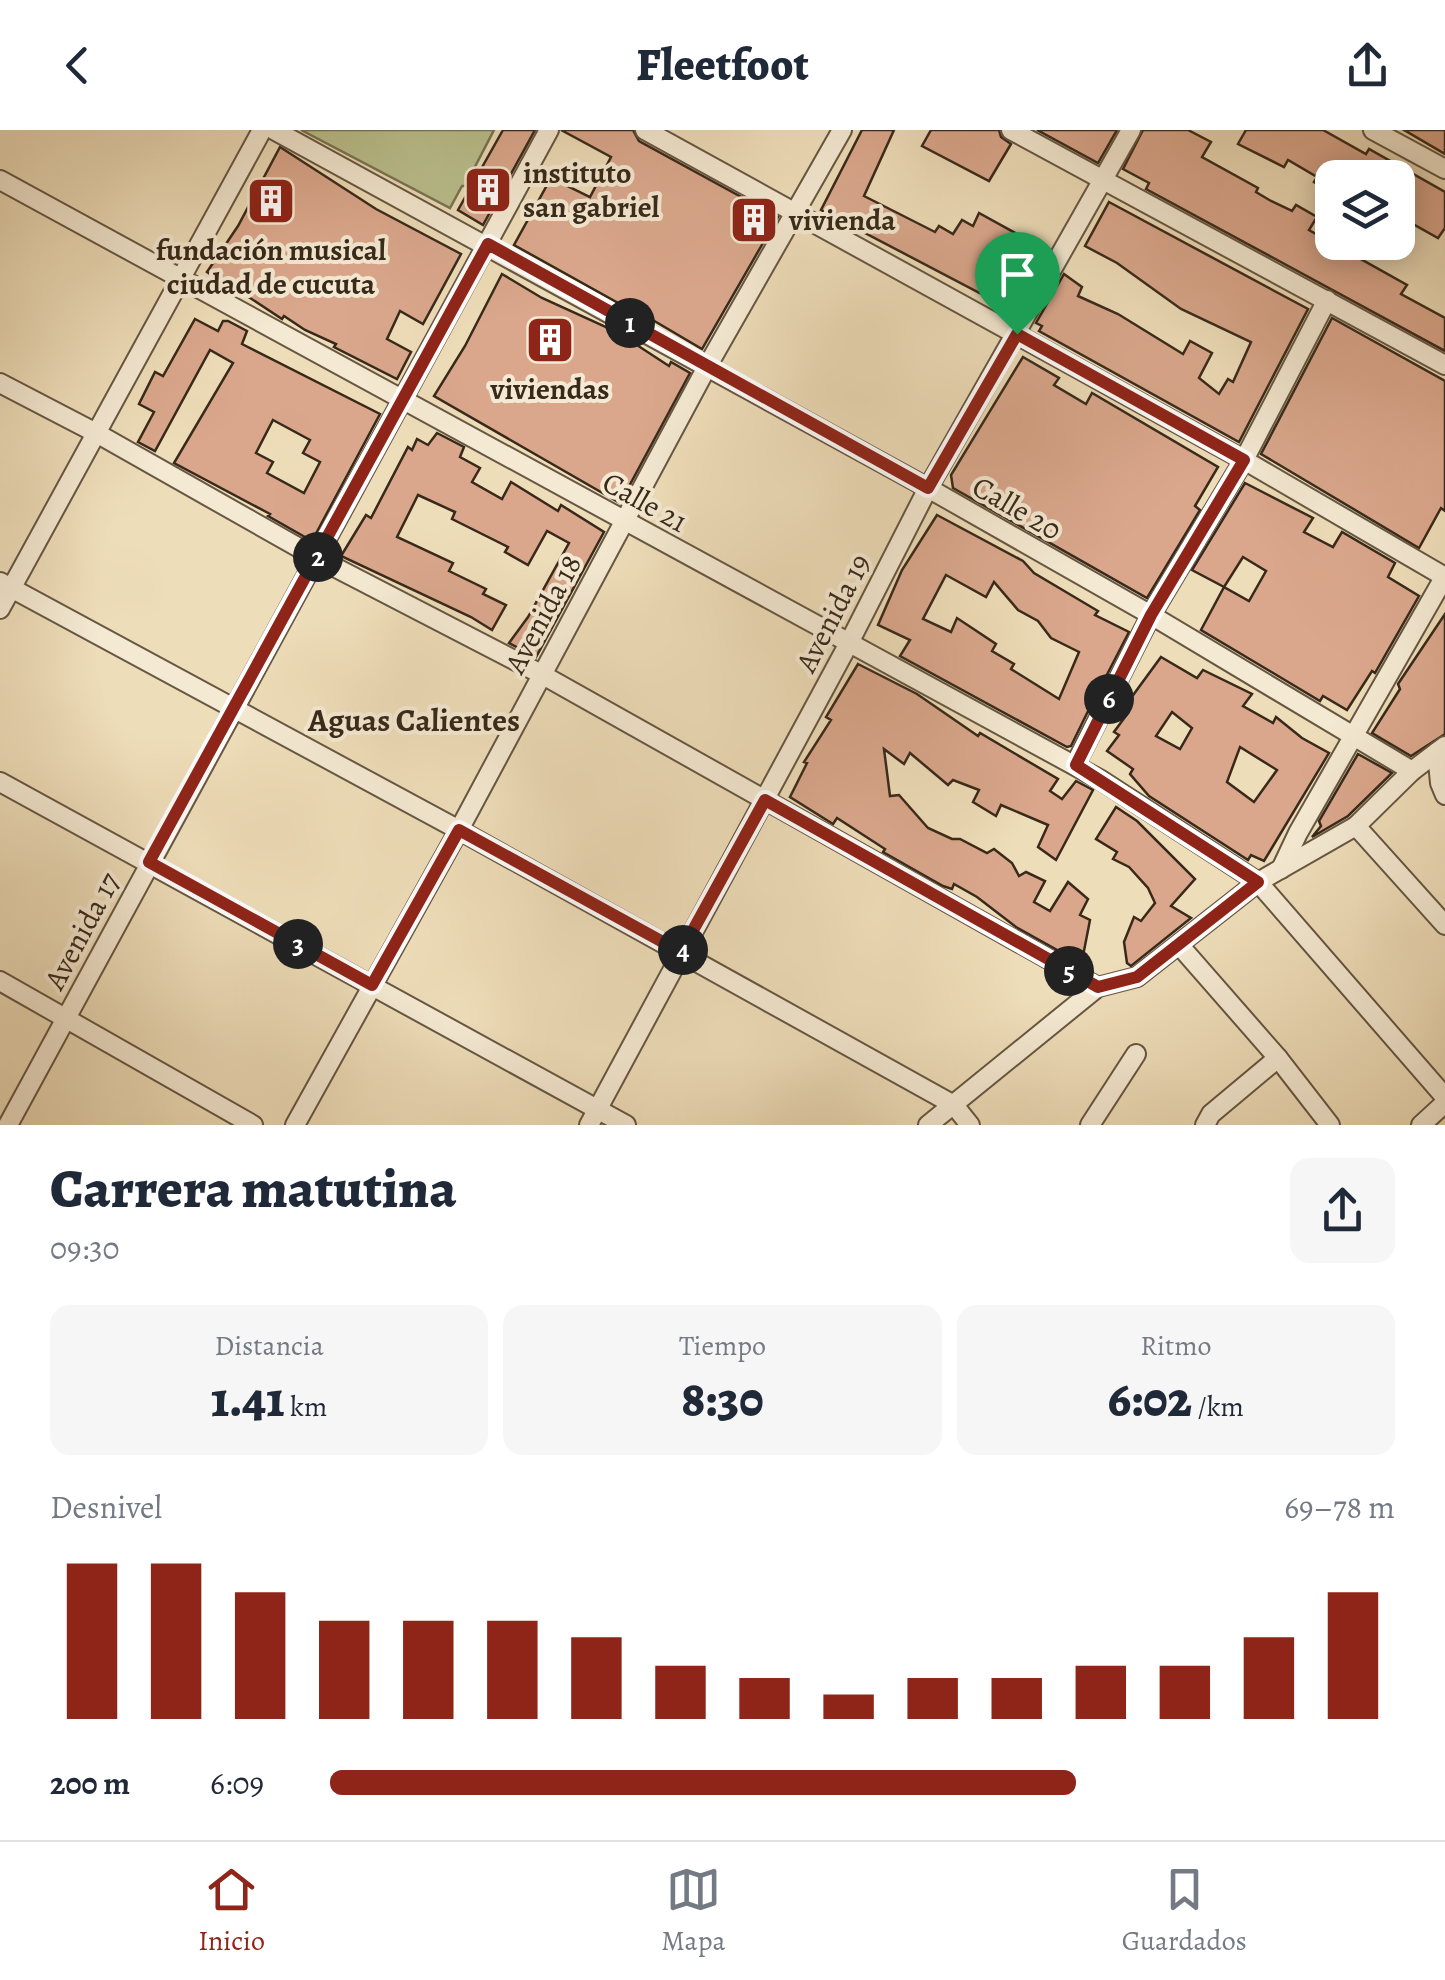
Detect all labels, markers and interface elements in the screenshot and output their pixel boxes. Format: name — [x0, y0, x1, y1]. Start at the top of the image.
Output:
text: Fleetfoot — [636, 34, 809, 96]
icon: back — [50, 38, 105, 93]
icon: share — [1340, 38, 1395, 93]
place label: instituto san gabriel — [523, 153, 659, 227]
map controls — [1315, 160, 1415, 260]
button: layers — [1315, 160, 1415, 260]
building icon: instituto san gabriel — [462, 164, 514, 216]
building icon: fundación musical ciudad de cucuta — [245, 175, 297, 227]
building icon: vivienda — [728, 194, 780, 246]
place label: vivienda — [788, 200, 896, 240]
place label: fundación musical ciudad de cucuta — [156, 230, 386, 304]
pin — [975, 232, 1060, 335]
icon: arrive — [990, 247, 1045, 302]
pin: 1 — [605, 298, 655, 348]
text: 1 — [625, 304, 635, 342]
building icon: viviendas — [524, 314, 576, 366]
place label: viviendas — [489, 369, 610, 409]
street label: Calle 21 — [595, 462, 695, 542]
street label: Calle 20 — [965, 466, 1069, 550]
pin: 2 — [293, 532, 343, 582]
text: 2 — [311, 538, 325, 576]
street label: Avenida 19 — [786, 547, 880, 680]
street label: Avenida 18 — [495, 548, 591, 681]
pin: 6 — [1084, 674, 1134, 724]
text: 6 — [1102, 680, 1116, 718]
district label: Aguas Calientes — [307, 698, 520, 742]
street label: Avenida 17 — [34, 865, 130, 997]
pin: 3 — [273, 919, 323, 969]
text: 3 — [292, 925, 304, 963]
pin: 4 — [658, 925, 708, 975]
text: 4 — [676, 931, 690, 969]
pin: 5 — [1044, 946, 1094, 996]
text: 5 — [1063, 952, 1075, 990]
text: Carrera matutina — [50, 1151, 457, 1226]
button: share — [1290, 1158, 1395, 1263]
text: 09:30 — [50, 1226, 120, 1270]
text: Distancia — [215, 1327, 324, 1365]
text: Tiempo — [679, 1327, 766, 1365]
text: Ritmo — [1140, 1327, 1211, 1365]
text: 1.41 — [211, 1365, 285, 1433]
text: 8:30 — [681, 1365, 763, 1433]
text: 6:02 — [1108, 1365, 1192, 1433]
text: km — [285, 1388, 327, 1426]
text: /km — [1192, 1388, 1244, 1426]
text: Desnivel — [50, 1485, 162, 1529]
text: 69–78 m — [1284, 1485, 1395, 1529]
text: 200 m — [50, 1761, 130, 1805]
text: 6:09 — [210, 1761, 264, 1805]
tab: Inicio — [198, 1862, 265, 1960]
tab: Mapa — [661, 1862, 726, 1960]
tab: Guardados — [1122, 1862, 1247, 1960]

